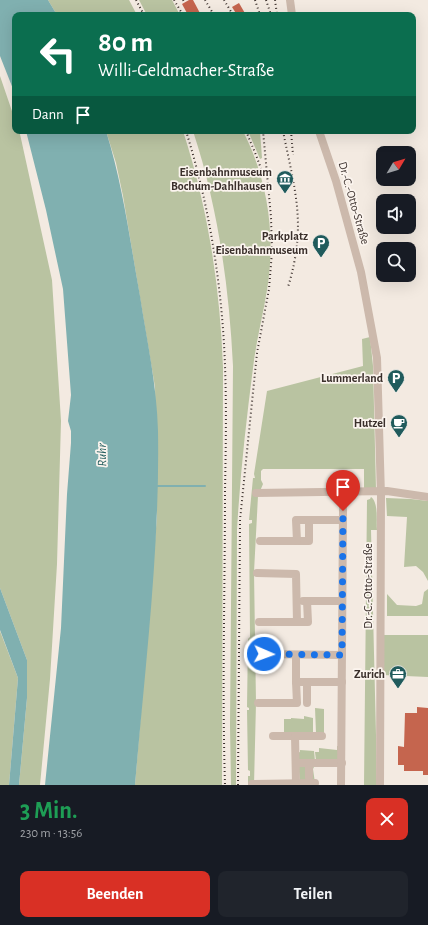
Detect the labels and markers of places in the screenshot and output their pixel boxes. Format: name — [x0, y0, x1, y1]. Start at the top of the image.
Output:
place label: Eisenbahnmuseum Bochum-Dahlhausen — [171, 166, 272, 192]
museum icon: Eisenbahnmuseum Bochum-Dahlhausen — [275, 169, 295, 194]
place label: Parkplatz Eisenbahnmuseum — [215, 230, 308, 256]
parking icon: Parkplatz Eisenbahnmuseum — [311, 233, 331, 258]
parking icon: Lummerland — [386, 368, 406, 393]
place label: Lummerland — [321, 372, 384, 384]
cafe icon: Hutzel — [389, 413, 409, 438]
place label: Hutzel — [354, 417, 386, 429]
pin — [326, 470, 360, 511]
office icon: Zurich — [388, 664, 408, 689]
place label: Zurich — [354, 668, 385, 680]

